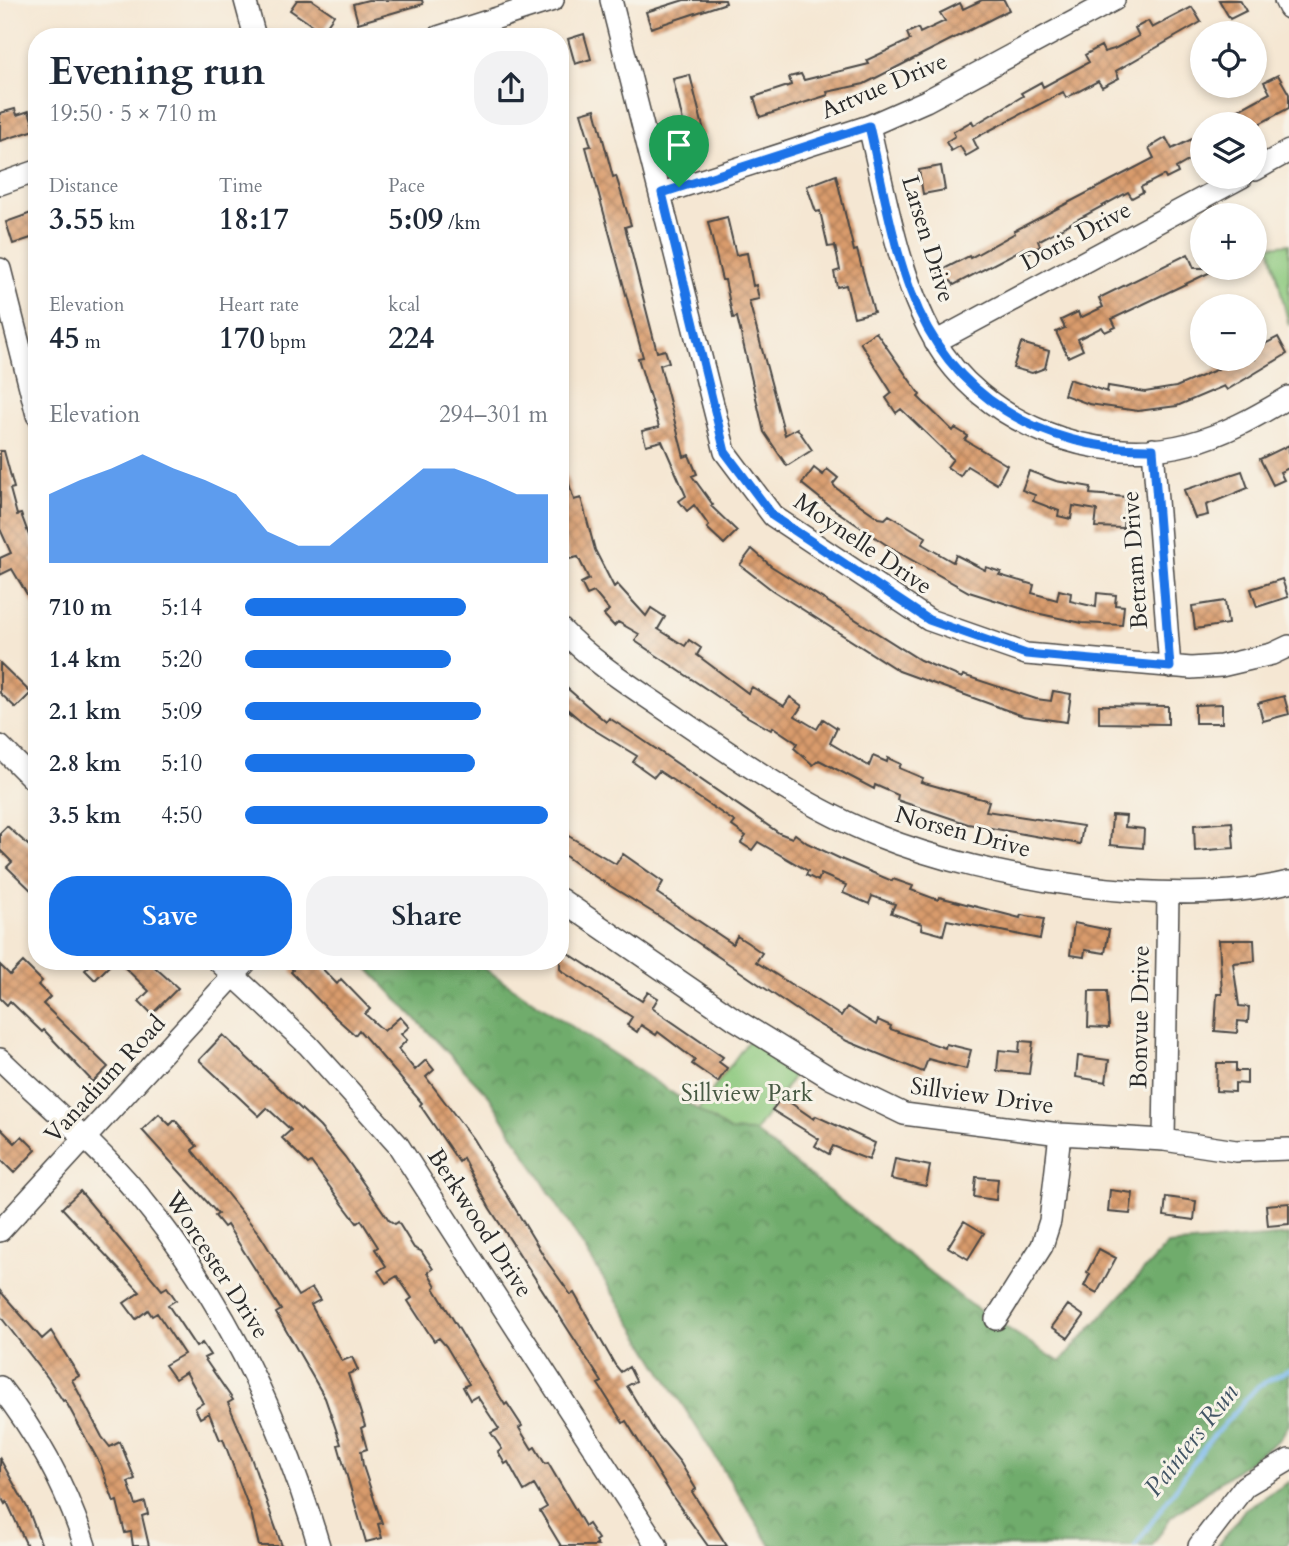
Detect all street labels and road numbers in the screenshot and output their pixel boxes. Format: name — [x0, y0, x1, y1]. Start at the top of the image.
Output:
street label: Artvue Drive — [816, 45, 952, 127]
street label: Larsen Drive — [893, 172, 963, 306]
street label: Doris Drive — [1015, 193, 1137, 279]
street label: Moynelle Drive — [787, 485, 939, 603]
street label: Betram Drive — [1114, 490, 1156, 630]
street label: Norsen Drive — [891, 798, 1035, 866]
street label: Bonvue Drive — [1122, 945, 1158, 1089]
street label: Vanadium Road — [37, 1008, 173, 1150]
street label: Sillview Drive — [908, 1070, 1056, 1122]
street label: Berkwood Drive — [420, 1142, 540, 1304]
street label: Worcester Drive — [156, 1184, 277, 1345]

